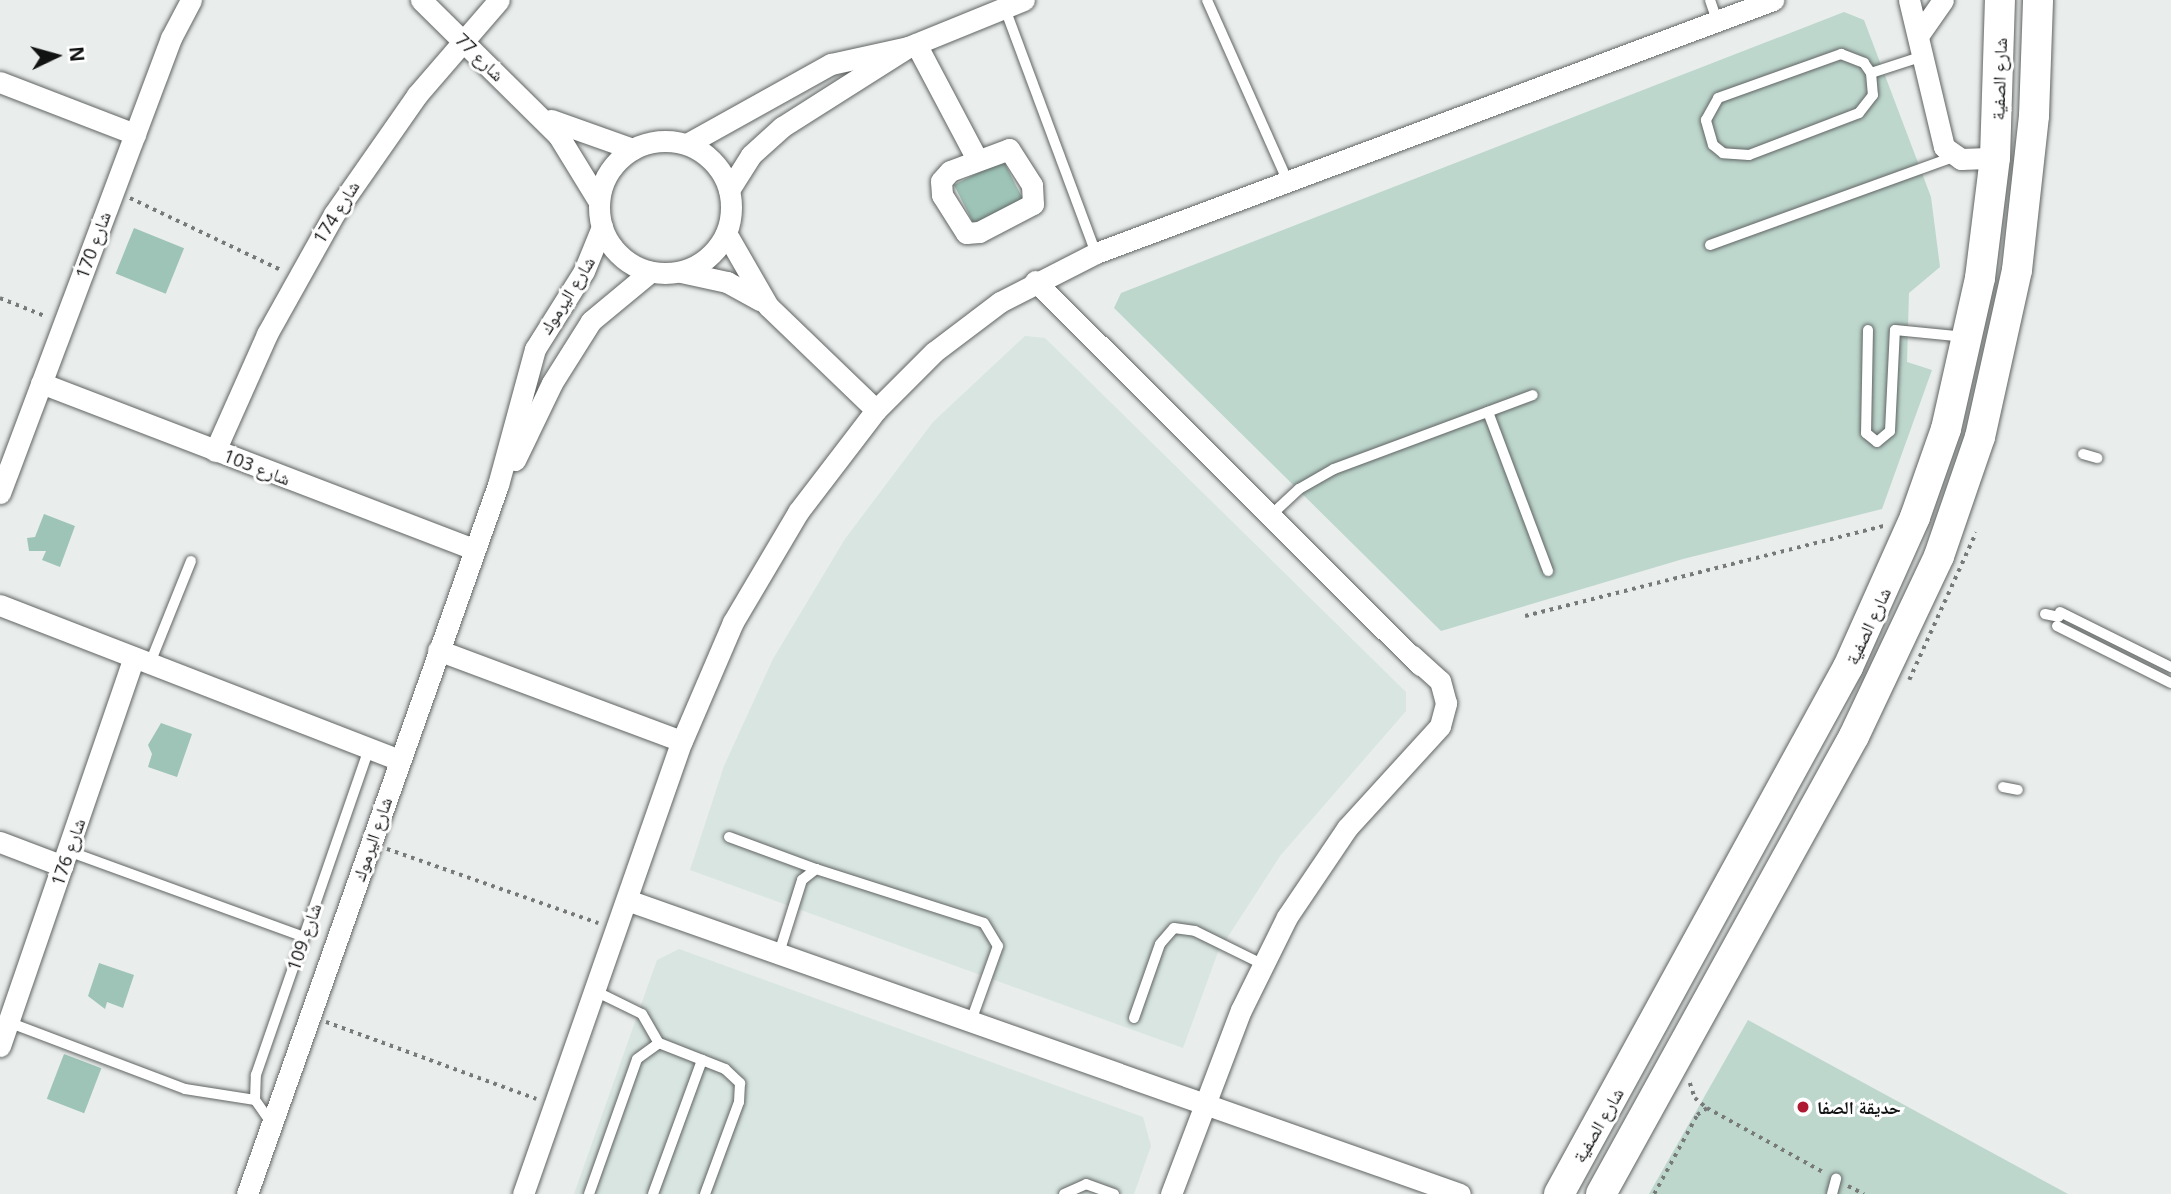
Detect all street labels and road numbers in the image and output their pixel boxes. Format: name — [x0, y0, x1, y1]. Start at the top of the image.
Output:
street label: شارع 77 — [451, 29, 509, 85]
street label: شارع الصفية — [1987, 37, 2011, 121]
street label: شارع 174 — [308, 177, 364, 247]
street label: شارع 170 — [71, 209, 115, 281]
street label: شارع اليرموك — [535, 252, 599, 338]
street label: شارع 103 — [221, 444, 293, 490]
street label: شارع الصفية — [1841, 584, 1895, 668]
street label: شارع اليرموك — [348, 794, 396, 884]
street label: شارع 176 — [46, 815, 90, 889]
street label: شارع 109 — [282, 900, 326, 974]
street label: شارع الصفية — [1568, 1084, 1628, 1166]

